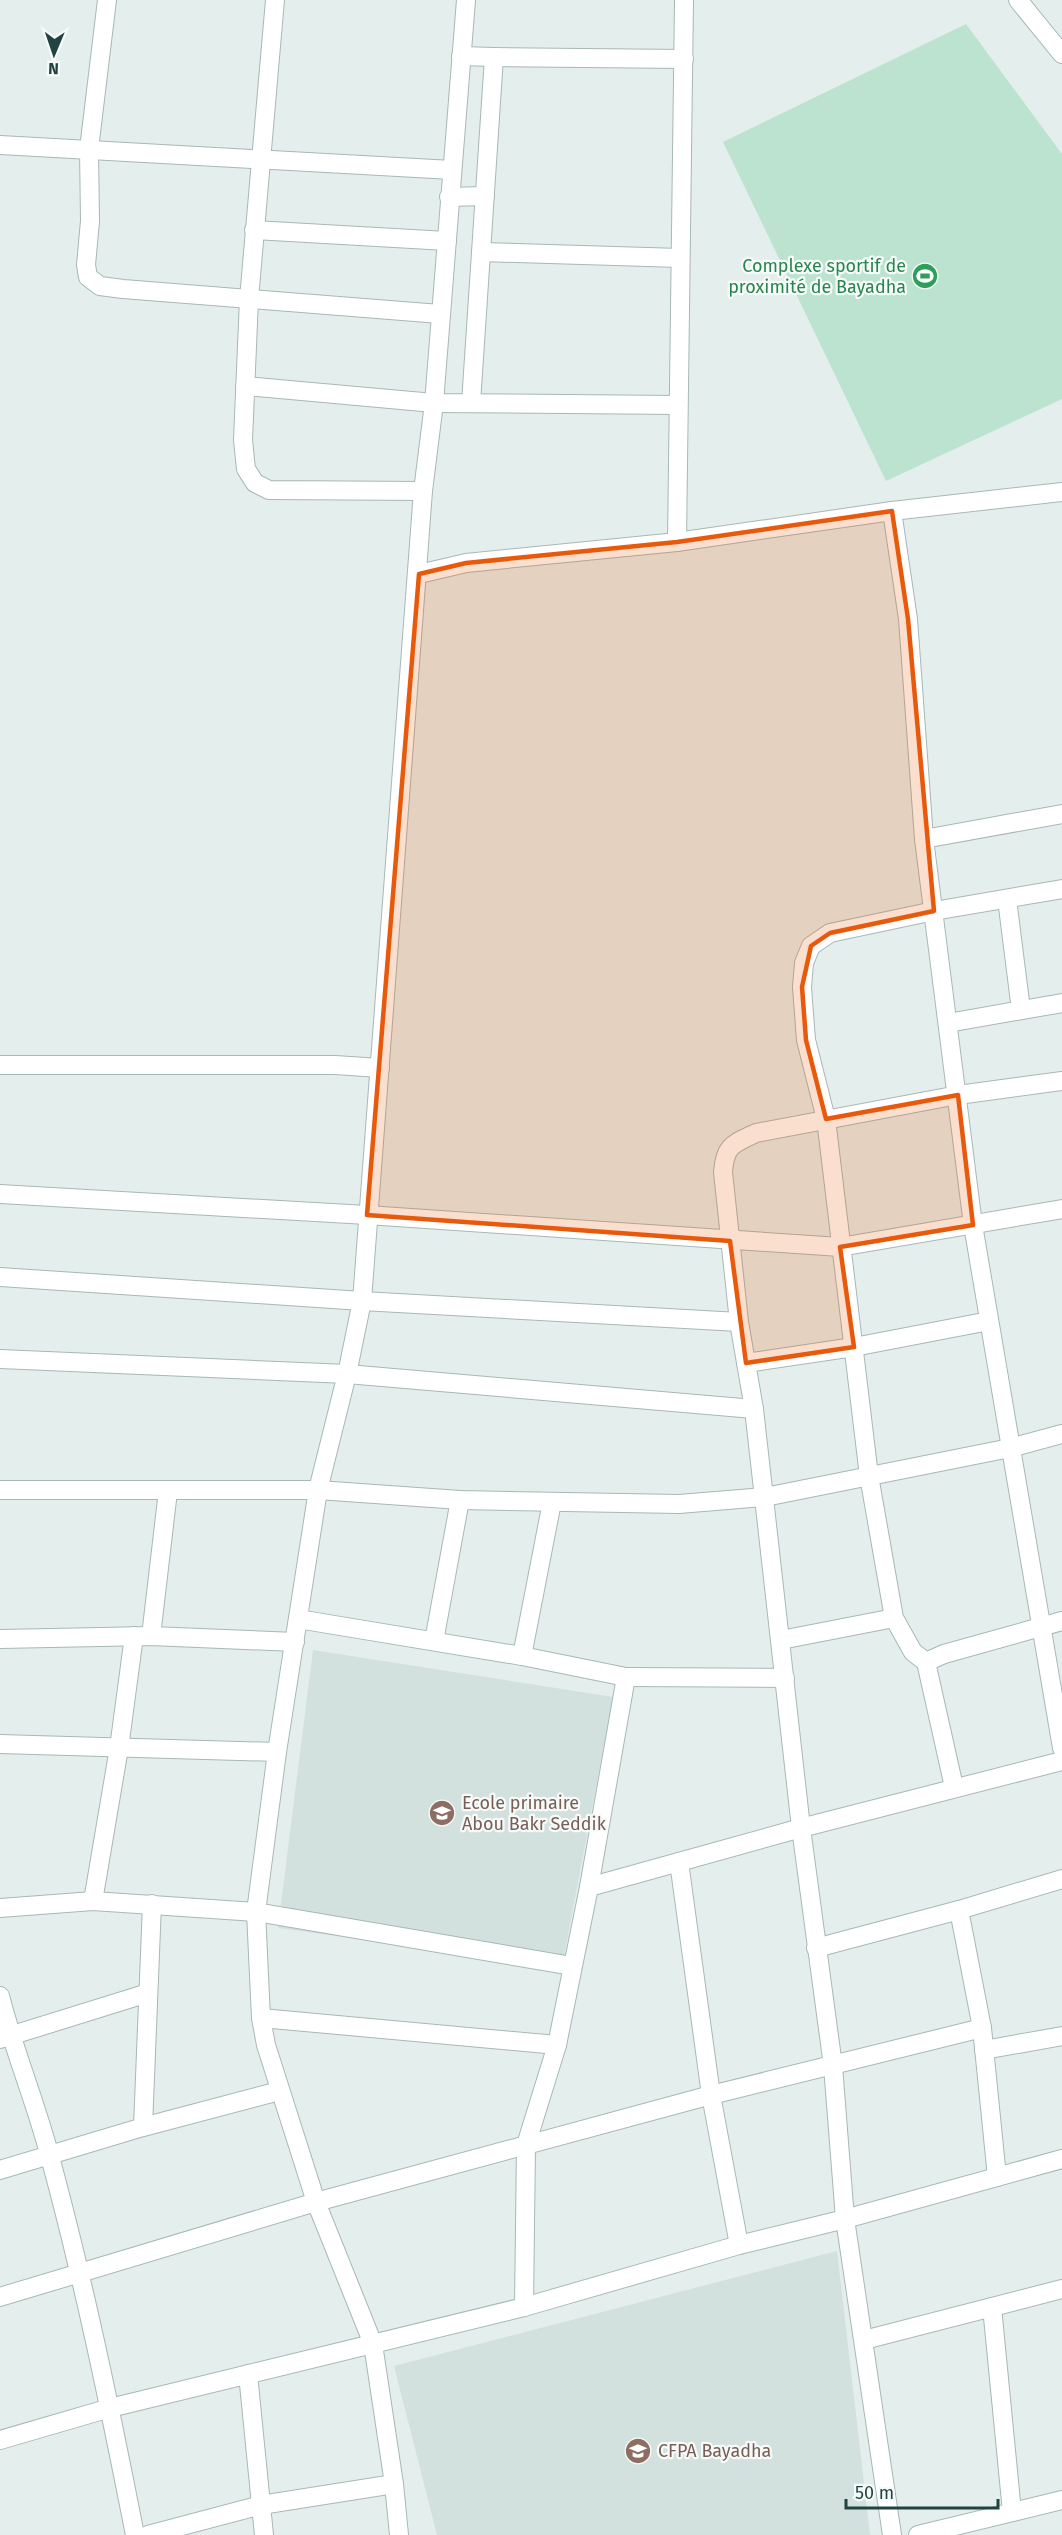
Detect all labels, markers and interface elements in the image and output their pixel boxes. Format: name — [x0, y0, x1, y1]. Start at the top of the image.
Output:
north arrow — [24, 24, 84, 84]
text: N — [48, 59, 59, 78]
place label: Complexe sportif de proximité de Bayadha — [728, 255, 906, 298]
sports icon: Complexe sportif de proximité de Bayadha — [910, 261, 940, 291]
place label: Ecole primaire Abou Bakr Seddik — [462, 1792, 607, 1835]
school or university icon: Ecole primaire Abou Bakr Seddik — [427, 1798, 457, 1828]
school or university icon: CFPA Bayadha — [623, 2436, 653, 2466]
place label: CFPA Bayadha — [658, 2440, 771, 2462]
scale bar — [846, 2472, 998, 2510]
text: 50 m — [855, 2482, 894, 2504]

